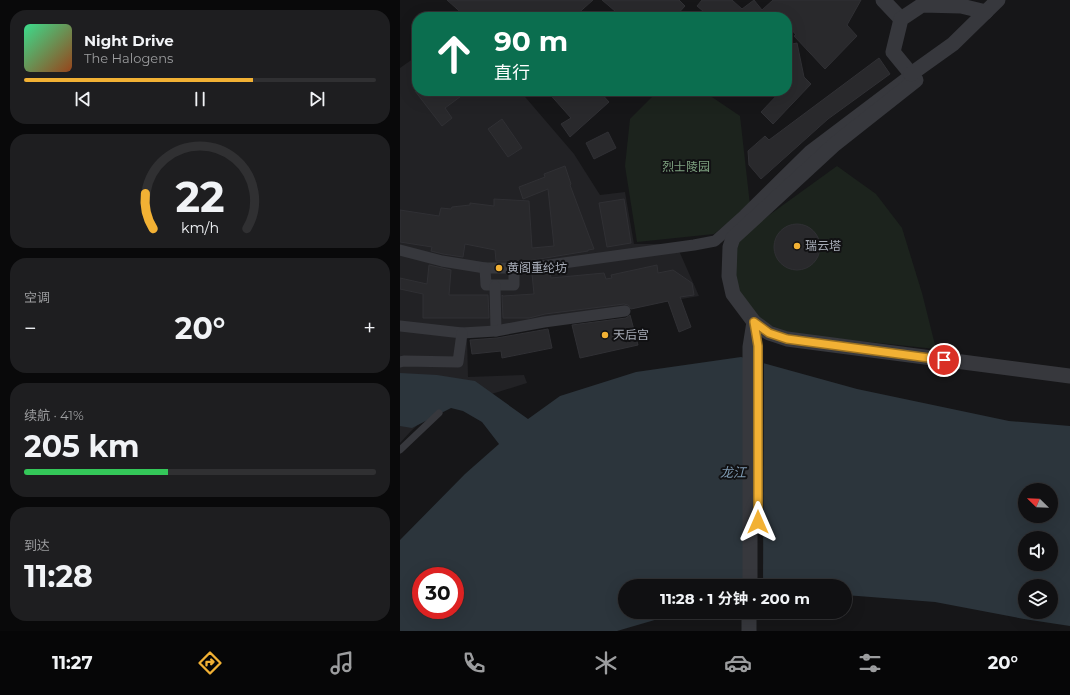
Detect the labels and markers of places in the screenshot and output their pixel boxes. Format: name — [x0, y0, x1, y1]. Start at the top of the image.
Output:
place label: 瑞云塔 — [805, 238, 841, 253]
marker: 瑞云塔 — [792, 241, 802, 251]
place label: 黄阁重纶坊 — [507, 260, 567, 275]
marker: 黄阁重纶坊 — [494, 263, 504, 273]
place label: 天后宫 — [613, 327, 649, 342]
marker: 天后宫 — [600, 330, 610, 340]
pin — [927, 343, 961, 377]

